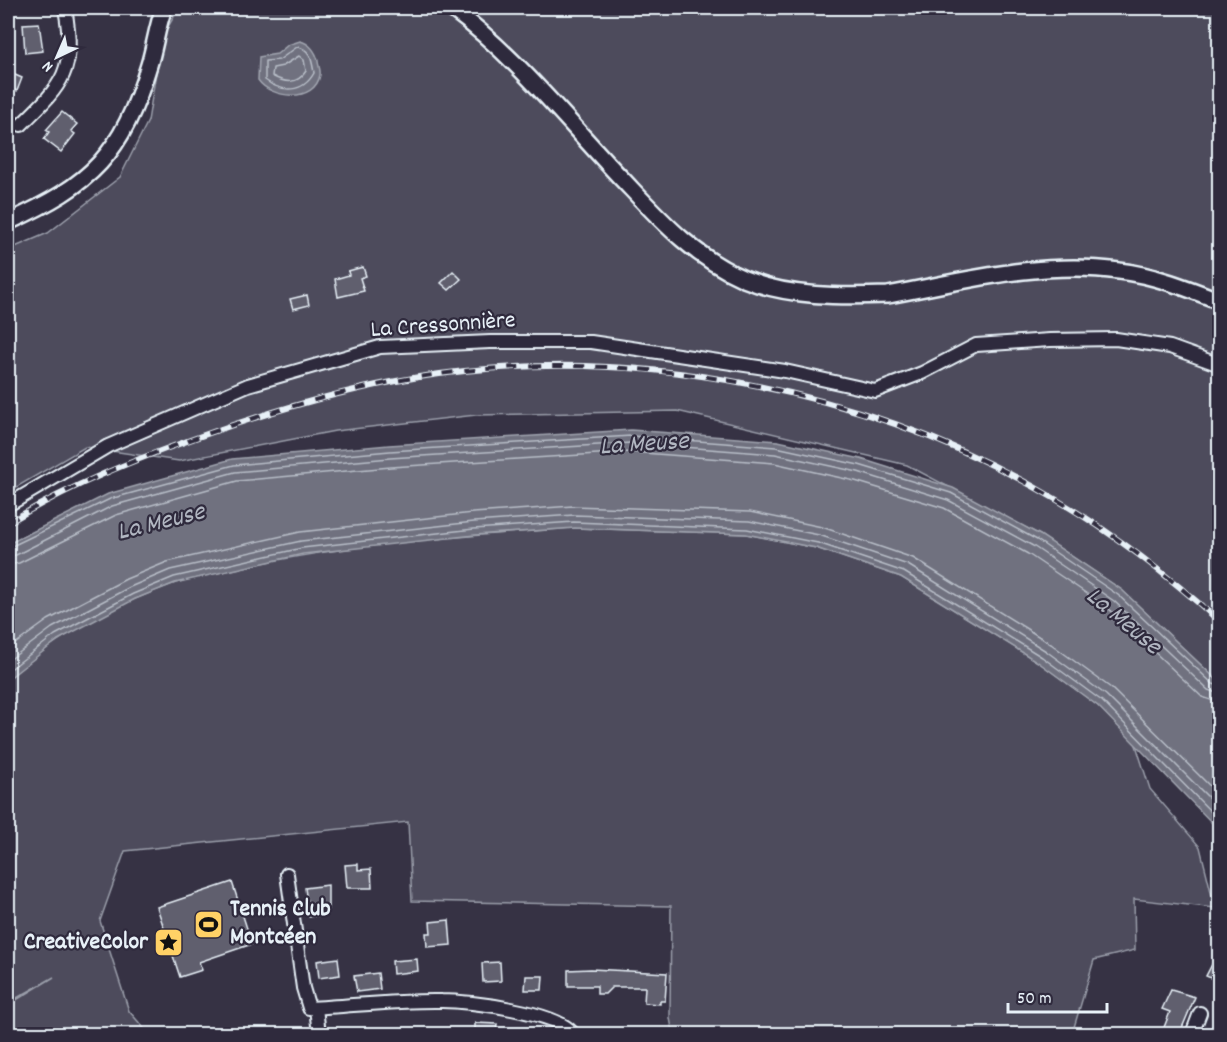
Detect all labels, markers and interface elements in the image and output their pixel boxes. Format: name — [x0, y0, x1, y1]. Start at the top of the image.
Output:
north arrow — [27, 27, 87, 87]
text: N — [37, 55, 59, 77]
street label: La Cressonnière — [369, 304, 517, 348]
water label: La Meuse — [598, 423, 691, 467]
water label: La Meuse — [113, 494, 210, 552]
water label: La Meuse — [1077, 579, 1170, 666]
place label: Tennis Club Montcéen — [230, 893, 331, 955]
sports icon: Tennis Club Montcéen — [193, 908, 225, 940]
place label: CreativeColor — [24, 926, 149, 960]
place icon: CreativeColor — [153, 927, 185, 959]
scale bar — [1008, 976, 1107, 1014]
text: 50 m — [1017, 987, 1052, 1012]

